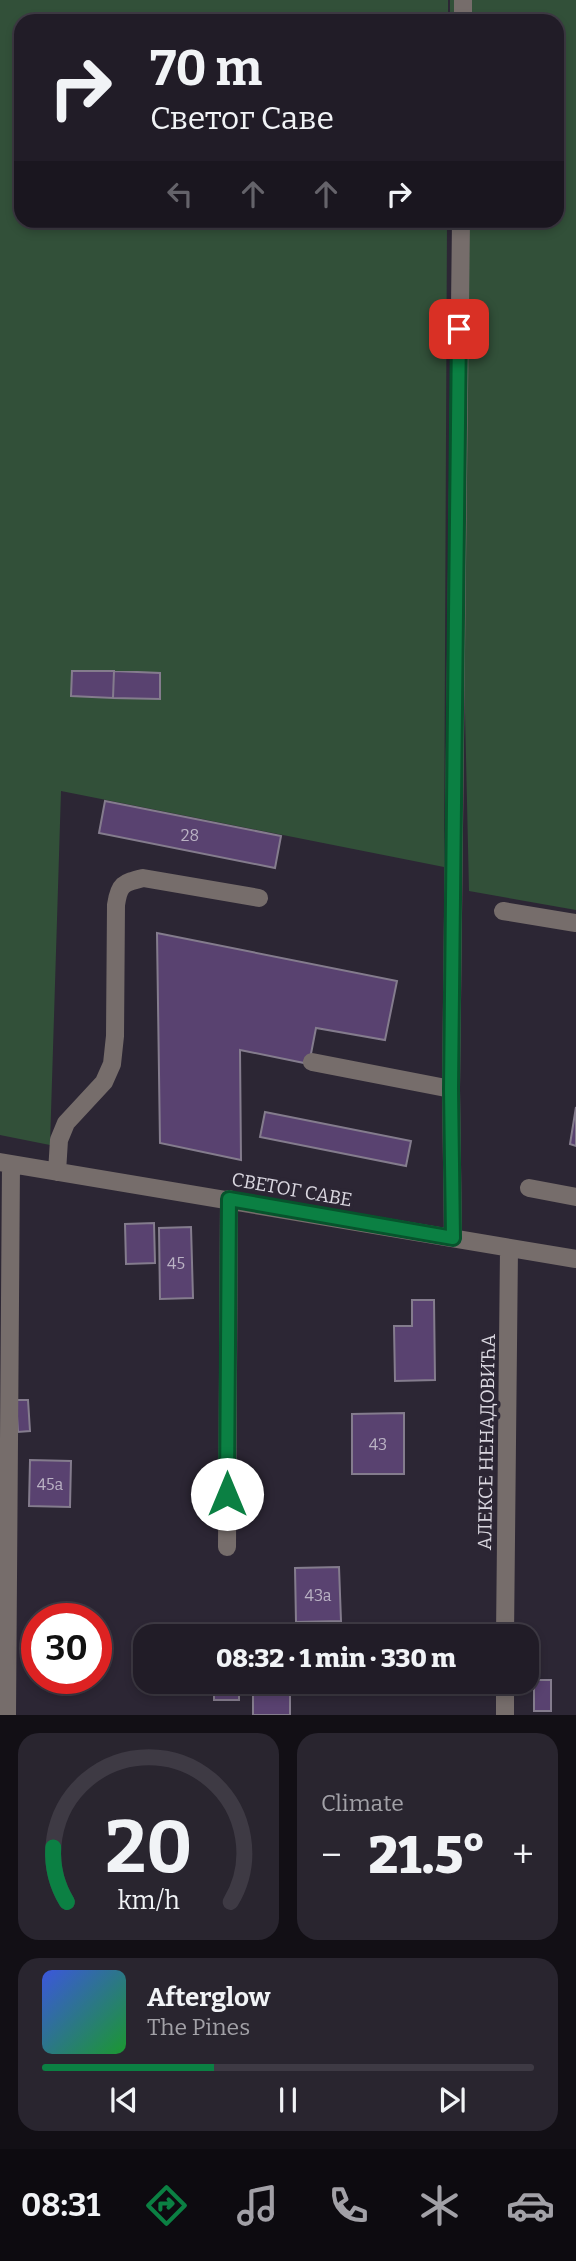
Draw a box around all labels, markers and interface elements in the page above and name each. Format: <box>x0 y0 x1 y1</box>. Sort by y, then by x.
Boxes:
text: 70 m <box>150 39 262 98</box>
icon: right <box>35 42 126 133</box>
text: Светог Саве <box>150 99 334 137</box>
icon: left <box>161 175 199 213</box>
icon: ahead <box>234 175 272 213</box>
icon: ahead <box>307 175 345 213</box>
icon: right <box>380 175 418 213</box>
pin <box>429 299 489 359</box>
icon: arrive <box>440 310 478 348</box>
house number: 28 <box>181 826 199 845</box>
street label: СВЕТОГ САВЕ <box>230 1168 354 1211</box>
house number: 45 <box>167 1254 185 1273</box>
street label: АЛЕКСЕ НЕНАДОВИЋА <box>473 1333 500 1550</box>
house number: 43 <box>369 1435 387 1454</box>
position arrow <box>190 1457 264 1531</box>
house number: 45a <box>37 1475 64 1494</box>
house number: 43a <box>305 1586 332 1605</box>
speed limit sign: 30 <box>21 1603 112 1694</box>
text: 08:32 · 1 min · 330 m <box>216 1643 456 1674</box>
text: Climate <box>321 1789 404 1817</box>
text: 20 <box>105 1805 192 1892</box>
text: 21.5° <box>369 1824 486 1887</box>
text: − <box>321 1832 342 1878</box>
text: + <box>512 1832 534 1878</box>
text: km/h <box>118 1886 180 1916</box>
text: Afterglow <box>147 1982 270 2013</box>
text: The Pines <box>147 2013 250 2041</box>
icon: previous <box>105 2081 143 2119</box>
icon: pause <box>269 2081 307 2119</box>
icon: next <box>433 2081 471 2119</box>
icon: directions <box>142 2181 191 2230</box>
icon: music <box>233 2181 282 2230</box>
icon: phone <box>324 2181 373 2230</box>
icon: climate <box>415 2181 464 2230</box>
icon: car <box>506 2181 555 2230</box>
text: 08:31 <box>21 2186 100 2224</box>

